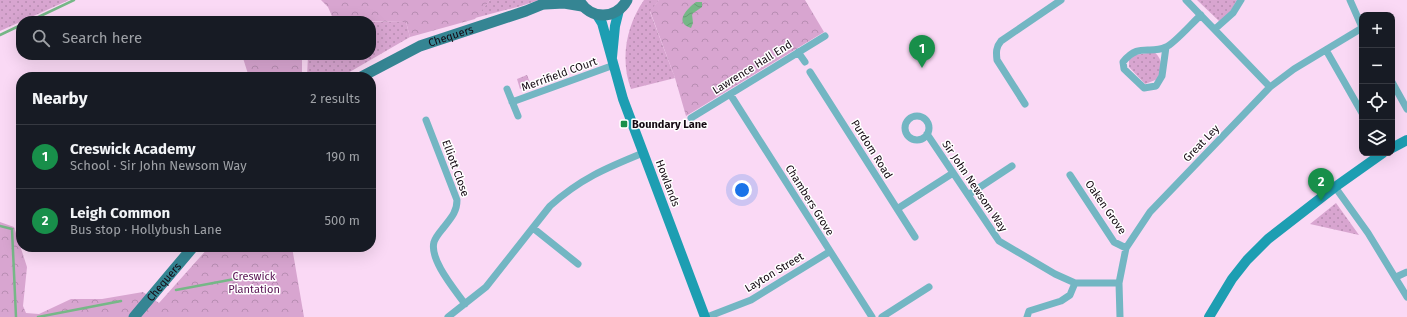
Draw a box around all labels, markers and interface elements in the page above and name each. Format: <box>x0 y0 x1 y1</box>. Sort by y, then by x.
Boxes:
map controls <box>1359 12 1395 156</box>
button: + <box>1359 12 1395 48</box>
search box <box>16 16 376 60</box>
street label: Chequers <box>427 23 475 50</box>
icon: search <box>30 27 52 49</box>
text: Search here <box>62 29 142 47</box>
pin: 1 <box>909 35 935 68</box>
street label: Lawrence Hall End <box>710 38 794 97</box>
button: − <box>1359 48 1395 84</box>
street label: Merrifield COurt <box>520 55 599 94</box>
button: locate <box>1359 84 1395 120</box>
text: Nearby <box>32 88 87 109</box>
text: 2 results <box>310 91 360 106</box>
street label: Purdom Road <box>848 117 895 181</box>
place label: Boundary Lane <box>632 118 707 131</box>
marker: Boundary Lane <box>619 119 629 129</box>
button: layers <box>1359 120 1395 156</box>
street label: Great Ley <box>1181 122 1222 164</box>
street label: Elliott Close <box>439 138 472 198</box>
street label: Sir John Newsom Way <box>939 138 1010 235</box>
text: Creswick Academy <box>70 140 196 158</box>
text: 1 <box>42 149 48 164</box>
text: 190 m <box>326 149 360 164</box>
text: School · Sir John Newsom Way <box>70 158 247 173</box>
street label: Howlands <box>653 158 682 208</box>
street label: Chambers Grove <box>783 162 837 238</box>
pin: 2 <box>1308 168 1334 201</box>
street label: Oaken Grove <box>1082 178 1129 237</box>
your location <box>732 180 752 200</box>
text: Leigh Common <box>70 204 170 222</box>
text: 2 <box>42 213 48 228</box>
text: 500 m <box>324 213 360 228</box>
text: Bus stop · Hollybush Lane <box>70 222 222 237</box>
street label: Layton Street <box>743 250 806 295</box>
street label: Chequers <box>144 260 184 304</box>
park label: Creswick Plantation <box>228 270 280 296</box>

